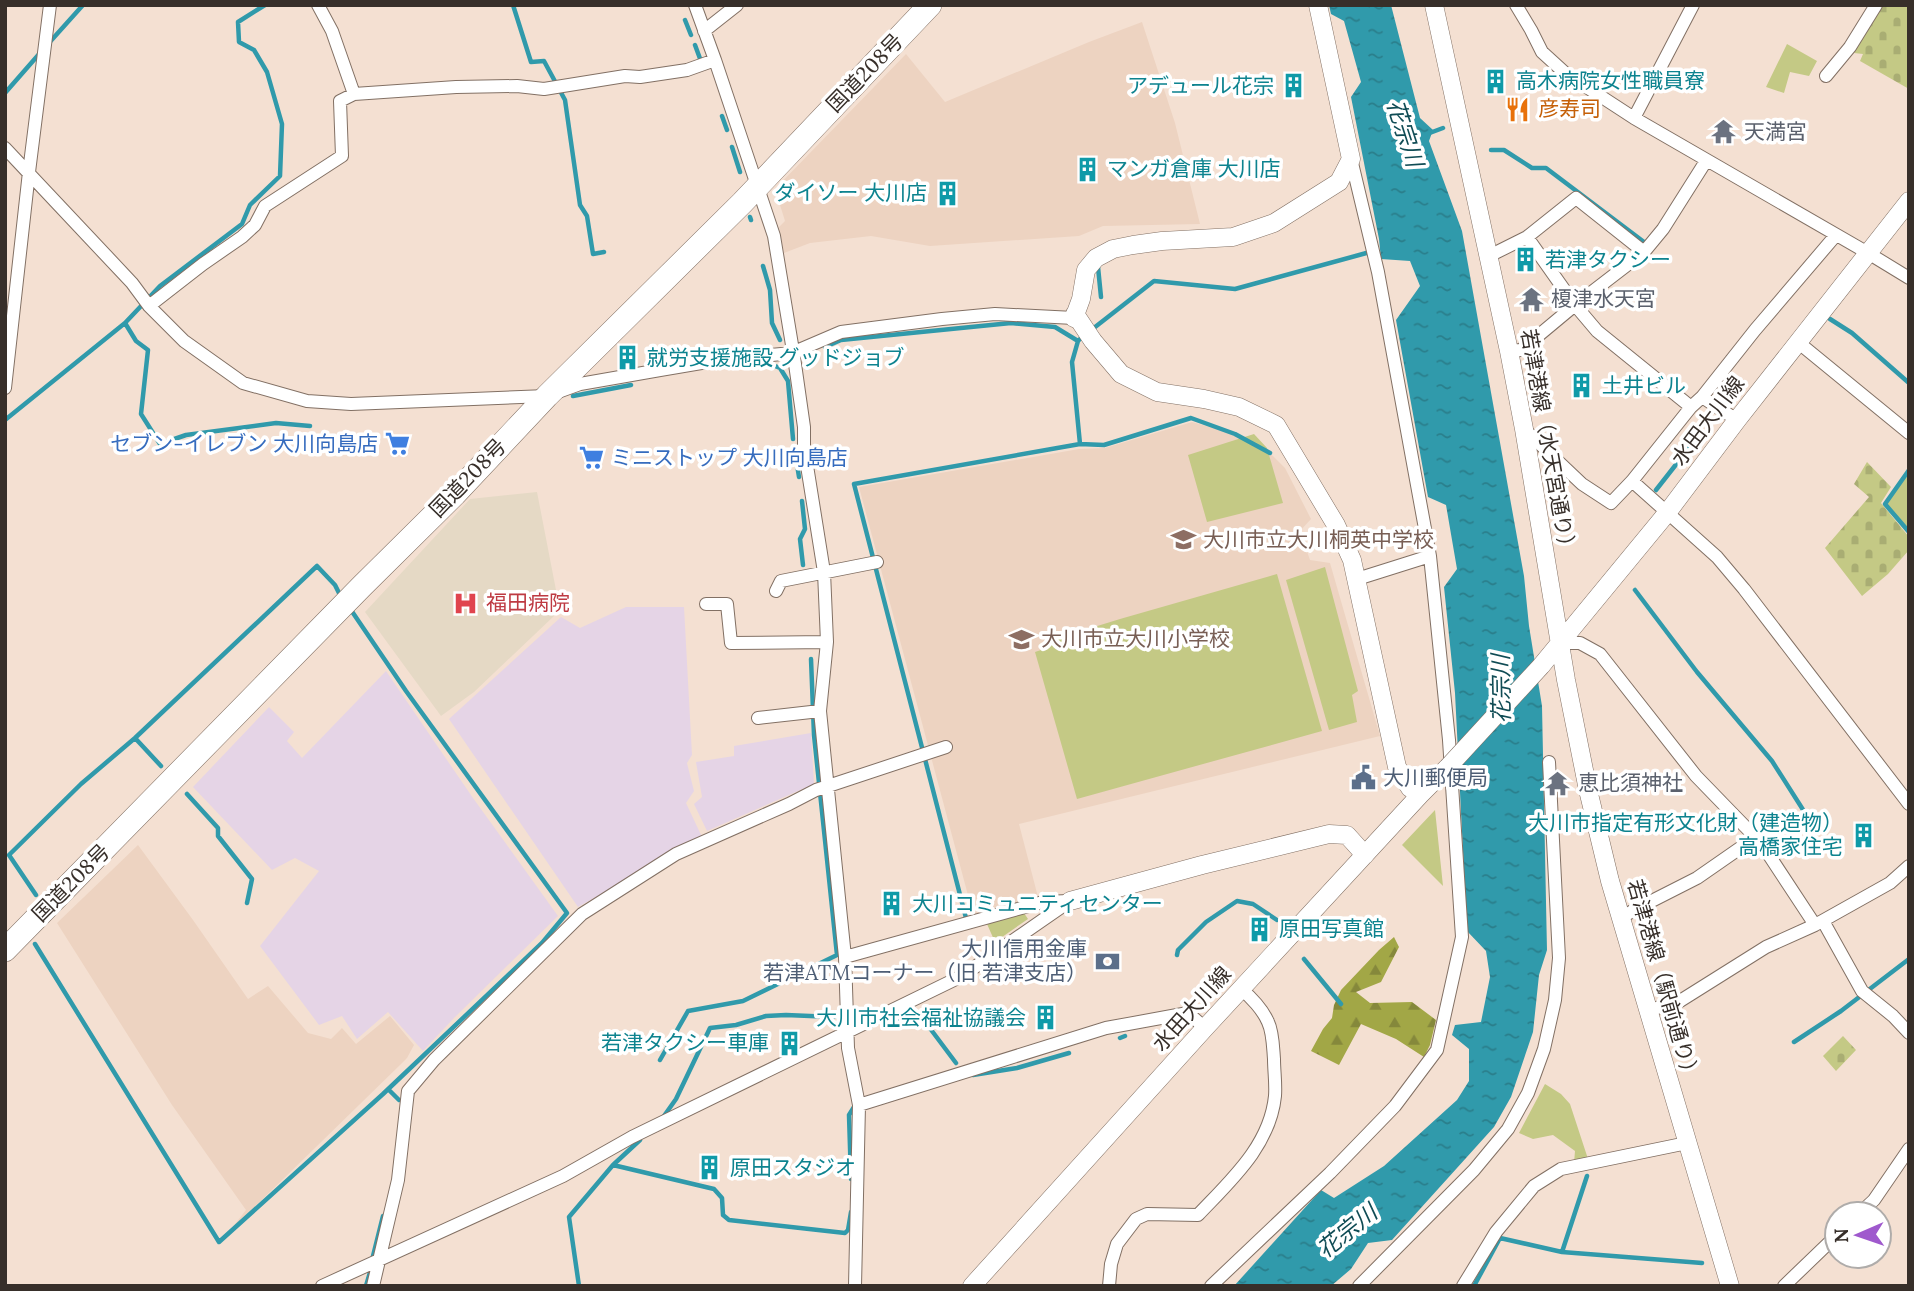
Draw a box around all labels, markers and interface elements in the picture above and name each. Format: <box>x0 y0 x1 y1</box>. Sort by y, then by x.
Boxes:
street label: 国道208号 <box>821 28 909 118</box>
building icon: 高木病院女性職員寮 <box>1482 67 1510 95</box>
place label: 高木病院女性職員寮 <box>1516 67 1705 94</box>
place label: アデュール花宗 <box>1127 72 1274 99</box>
building icon: アデュール花宗 <box>1280 72 1308 100</box>
restaurant icon: 彦寿司 <box>1504 95 1532 123</box>
place label: 彦寿司 <box>1538 95 1601 122</box>
water label: 花宗川 <box>1381 96 1431 173</box>
temple icon: 天満宮 <box>1710 118 1738 146</box>
place label: 天満宮 <box>1744 118 1807 145</box>
building icon: マンガ倉庫 大川店 <box>1073 155 1101 183</box>
place label: マンガ倉庫 大川店 <box>1107 155 1281 182</box>
place label: ダイソー 大川店 <box>774 179 927 206</box>
building icon: ダイソー 大川店 <box>933 179 961 207</box>
building icon: 若津タクシー <box>1511 246 1539 274</box>
place label: 若津タクシー <box>1545 246 1671 273</box>
temple icon: 榎津水天宮 <box>1517 285 1545 313</box>
place label: 榎津水天宮 <box>1551 285 1656 312</box>
street label: 若津港線（水天宮通り） <box>1515 327 1582 559</box>
building icon: 就労支援施設 グッドジョブ <box>613 344 641 372</box>
place label: 就労支援施設 グッドジョブ <box>647 344 905 371</box>
street label: 水田大川線 <box>1665 371 1750 471</box>
building icon: 土井ビル <box>1568 372 1596 400</box>
place label: 土井ビル <box>1602 372 1686 399</box>
place label: セブン-イレブン 大川向島店 <box>110 430 378 457</box>
supermarket icon: セブン-イレブン 大川向島店 <box>384 430 412 458</box>
street label: 国道208号 <box>424 433 512 523</box>
supermarket icon: ミニストップ 大川向島店 <box>577 444 605 472</box>
place label: ミニストップ 大川向島店 <box>611 444 848 471</box>
school or university icon: 大川市立大川桐英中学校 <box>1169 526 1197 554</box>
place label: 大川市立大川桐英中学校 <box>1203 526 1434 553</box>
hospital icon: 福田病院 <box>452 589 480 617</box>
place label: 福田病院 <box>486 589 570 616</box>
school or university icon: 大川市立大川小学校 <box>1007 625 1035 653</box>
place label: 大川市立大川小学校 <box>1041 625 1230 652</box>
water label: 花宗川 <box>1485 651 1516 724</box>
public building icon: 大川郵便局 <box>1349 764 1377 792</box>
place label: 大川郵便局 <box>1383 764 1488 791</box>
temple icon: 恵比須神社 <box>1544 769 1572 797</box>
place label: 恵比須神社 <box>1578 769 1683 796</box>
place label: 大川市指定有形文化財（建造物） 高橋家住宅 <box>1528 809 1843 860</box>
building icon: 大川市指定有形文化財（建造物） 高橋家住宅 <box>1849 821 1877 849</box>
street label: 国道208号 <box>26 838 115 927</box>
street label: 若津港線（駅前通り） <box>1622 876 1705 1086</box>
building icon: 大川コミュニティセンター <box>878 890 906 918</box>
place label: 大川コミュニティセンター <box>912 890 1163 917</box>
building icon: 原田写真館 <box>1245 915 1273 943</box>
place label: 原田写真館 <box>1279 915 1384 942</box>
place label: 大川信用金庫 若津ATMコーナー（旧 若津支店） <box>763 935 1087 986</box>
bank icon: 大川信用金庫 若津ATMコーナー（旧 若津支店） <box>1093 947 1121 975</box>
street label: 水田大川線 <box>1146 961 1237 1057</box>
place label: 大川市社会福祉協議会 <box>816 1004 1026 1031</box>
building icon: 大川市社会福祉協議会 <box>1032 1004 1060 1032</box>
place label: 若津タクシー車庫 <box>601 1029 769 1056</box>
building icon: 若津タクシー車庫 <box>775 1029 803 1057</box>
building icon: 原田スタジオ <box>696 1154 724 1182</box>
place label: 原田スタジオ <box>730 1154 856 1181</box>
water label: 花宗川 <box>1311 1196 1385 1264</box>
north arrow <box>1823 1200 1893 1270</box>
text: N <box>1829 1228 1853 1243</box>

